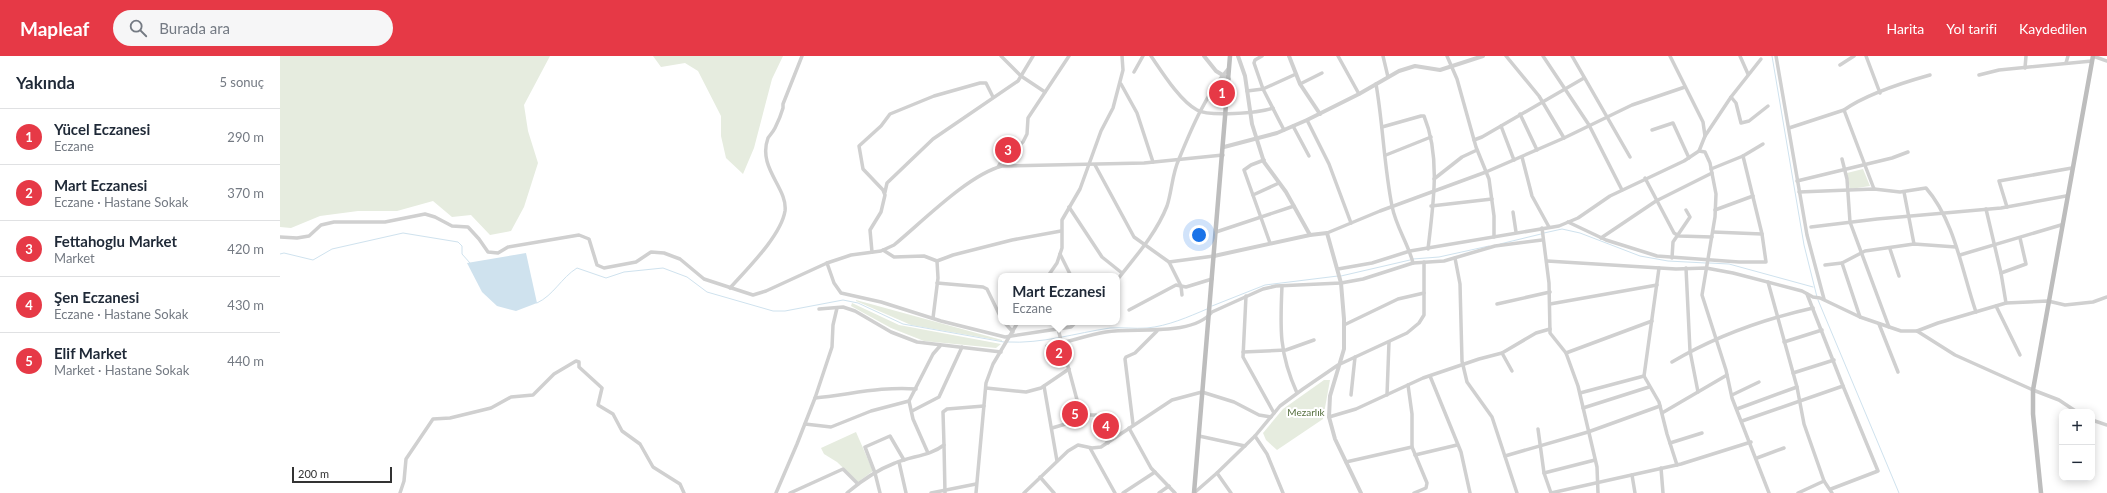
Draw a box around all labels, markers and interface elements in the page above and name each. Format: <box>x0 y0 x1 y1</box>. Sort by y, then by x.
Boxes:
search box <box>113 10 393 46</box>
text: Mapleaf <box>20 17 89 40</box>
icon: search <box>127 17 149 39</box>
text: Burada ara <box>159 19 230 37</box>
text: Harita <box>1886 20 1924 37</box>
text: Yol tarifi <box>1946 20 1997 37</box>
text: Kaydedilen <box>2019 20 2087 37</box>
text: Yakında <box>16 72 75 93</box>
text: 5 sonuç <box>219 74 264 90</box>
pin: 1 <box>1209 78 1235 108</box>
text: Yücel Eczanesi <box>54 120 150 138</box>
text: 1 <box>25 129 33 145</box>
text: 290 m <box>227 129 264 145</box>
pin: 3 <box>995 135 1021 165</box>
text: Eczane <box>54 138 94 154</box>
text: Mart Eczanesi <box>54 176 147 194</box>
text: 2 <box>25 185 33 201</box>
text: 370 m <box>227 185 264 201</box>
text: Eczane · Hastane Sokak <box>54 194 188 210</box>
your location <box>1189 225 1209 245</box>
text: Fettahoglu Market <box>54 232 177 250</box>
text: 3 <box>25 241 33 257</box>
text: 420 m <box>227 241 264 257</box>
text: Market <box>54 250 95 266</box>
popup <box>998 273 1120 325</box>
text: Mart Eczanesi <box>1012 282 1106 300</box>
text: Şen Eczanesi <box>54 288 139 306</box>
text: 4 <box>25 297 33 313</box>
text: 430 m <box>227 297 264 313</box>
text: Eczane <box>1012 300 1052 316</box>
text: Eczane · Hastane Sokak <box>54 306 188 322</box>
pin: 2 <box>1046 338 1072 368</box>
text: Elif Market <box>54 344 127 362</box>
text: 5 <box>25 353 33 369</box>
text: 440 m <box>227 353 264 369</box>
text: Market · Hastane Sokak <box>54 362 189 378</box>
pin: 5 <box>1062 399 1088 429</box>
park label: Mezarlık <box>1287 406 1326 418</box>
map controls <box>2059 409 2095 481</box>
button: + <box>2059 409 2095 445</box>
pin: 4 <box>1093 411 1119 441</box>
button: − <box>2059 445 2095 481</box>
scale bar <box>292 465 392 484</box>
text: 200 m <box>298 467 329 480</box>

